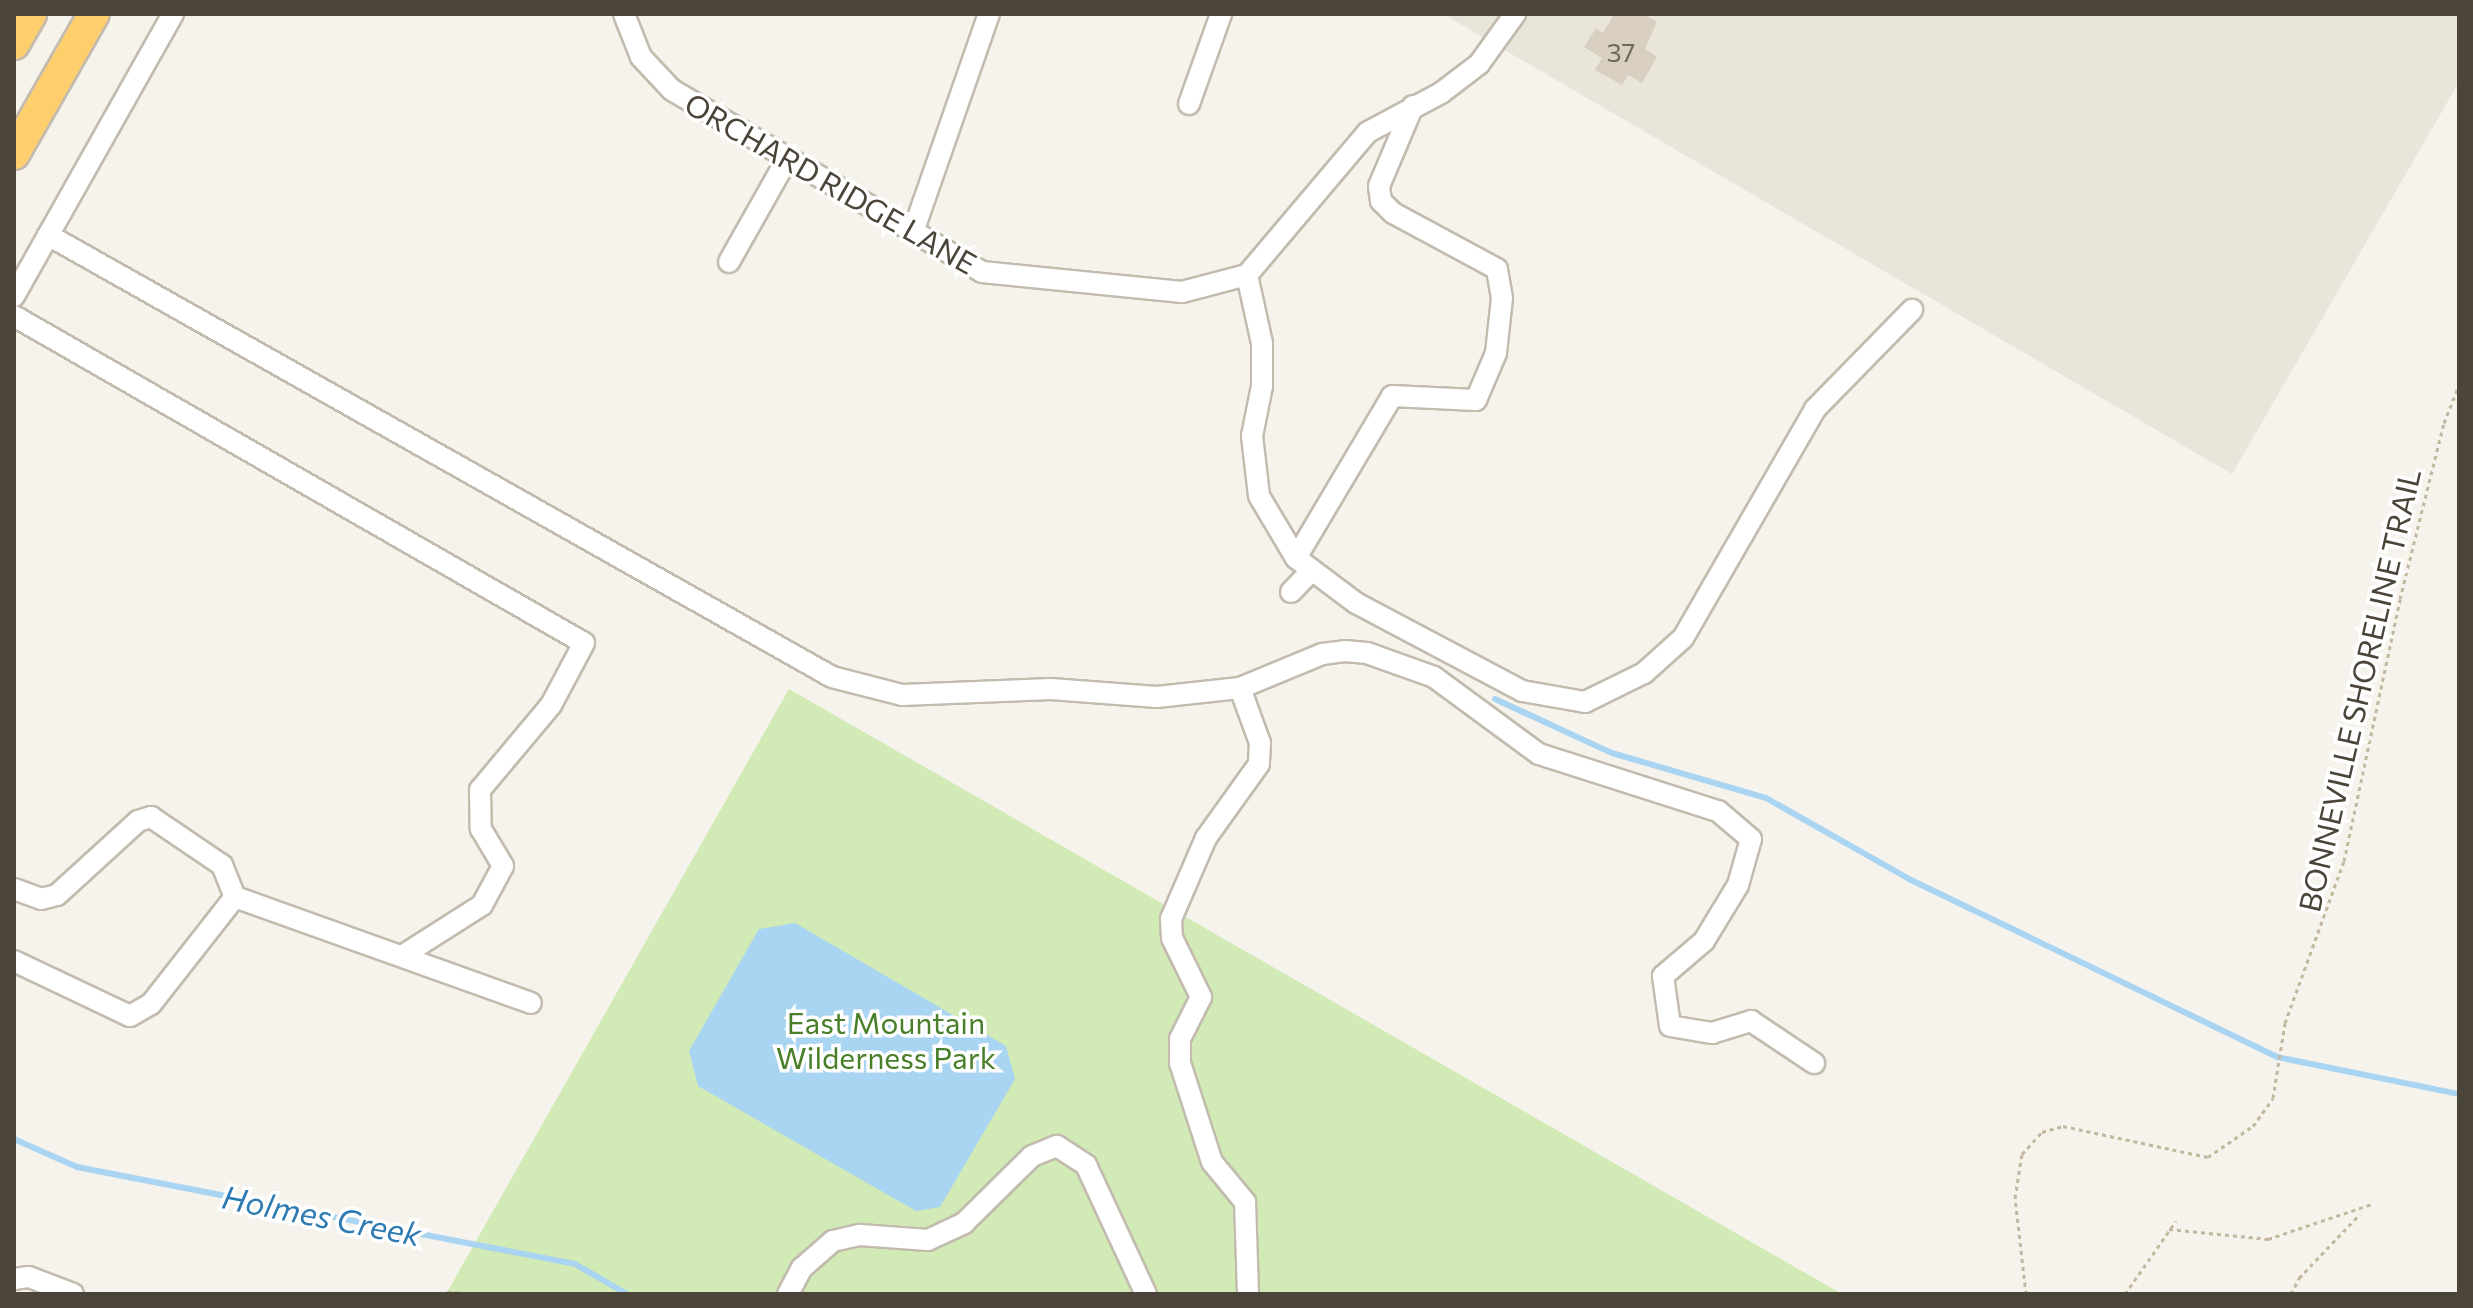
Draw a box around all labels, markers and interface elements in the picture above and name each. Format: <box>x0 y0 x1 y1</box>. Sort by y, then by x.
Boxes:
house number: 37 <box>1607 36 1635 68</box>
street label: ORCHARD RIDGE LANE <box>679 85 983 281</box>
street label: BONNEVILLE SHORELINE TRAIL <box>2290 465 2428 915</box>
park label: East Mountain Wilderness Park <box>776 1004 996 1074</box>
water label: Holmes Creek <box>219 1177 425 1253</box>

